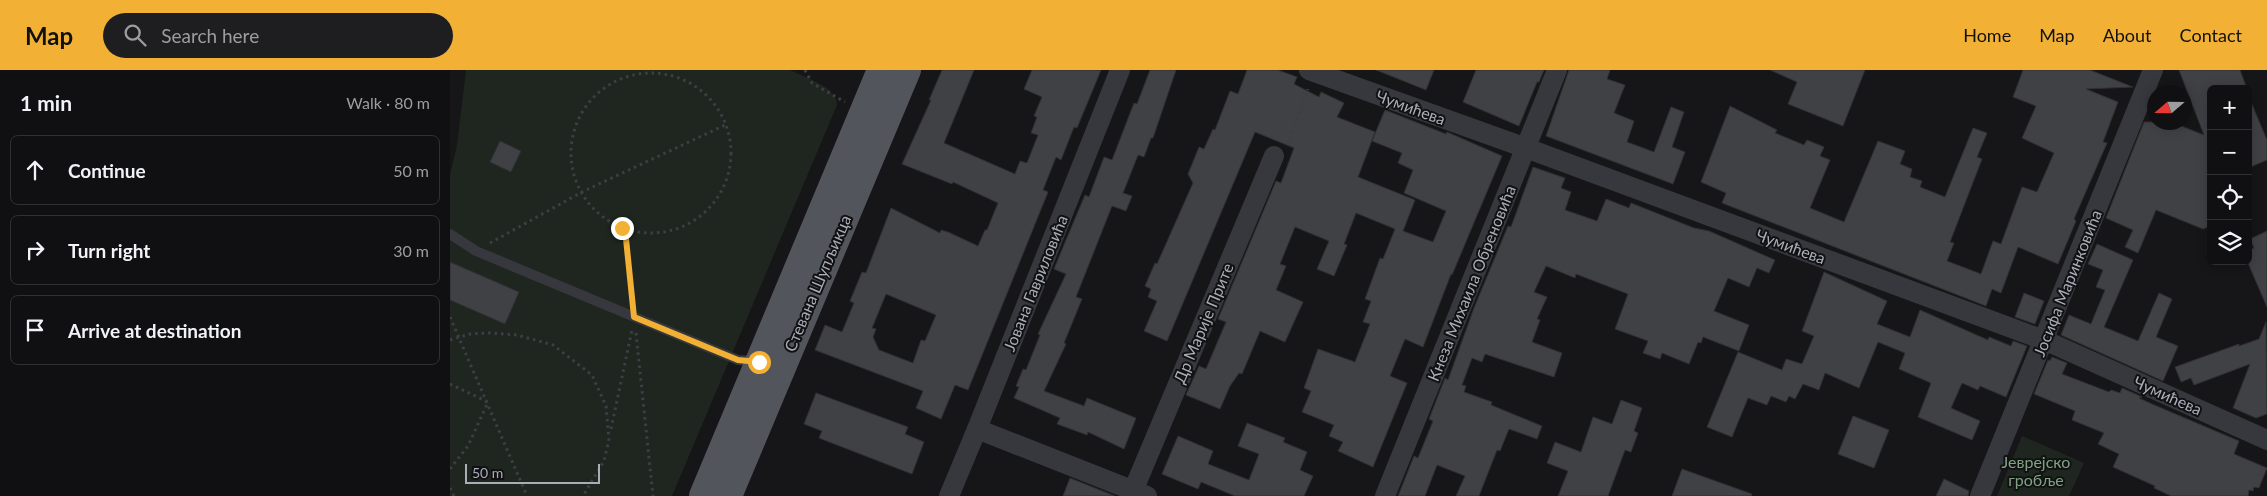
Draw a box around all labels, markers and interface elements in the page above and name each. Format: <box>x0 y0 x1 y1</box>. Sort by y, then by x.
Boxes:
search box <box>103 13 453 58</box>
text: Map <box>25 21 73 50</box>
icon: search <box>121 21 149 49</box>
text: Search here <box>161 24 259 47</box>
text: Home <box>1963 24 2011 46</box>
text: Map <box>2039 24 2075 46</box>
text: About <box>2103 24 2152 46</box>
text: Contact <box>2180 24 2242 46</box>
north arrow <box>2147 85 2192 130</box>
map controls <box>2207 85 2252 265</box>
button: + <box>2207 85 2252 130</box>
street label: Чумићева <box>1374 86 1448 128</box>
text: 1 min <box>20 90 72 115</box>
text: Walk · 80 m <box>346 93 430 112</box>
button: − <box>2207 130 2252 175</box>
icon: ahead <box>21 156 49 184</box>
text: Continue <box>68 159 146 182</box>
text: 50 m <box>393 161 429 180</box>
button: locate <box>2207 175 2252 220</box>
street label: Кнеза Михаила Обреновића <box>1423 182 1519 384</box>
street label: Јосифа Маринковића <box>2029 207 2105 359</box>
street label: Стевана Шупљикца <box>780 212 854 354</box>
street label: Јована Гавриловића <box>999 212 1071 354</box>
route end <box>611 217 634 240</box>
button: layers <box>2207 220 2252 265</box>
street label: Чумићева <box>1754 225 1828 267</box>
icon: right <box>21 236 49 264</box>
text: Turn right <box>68 239 150 262</box>
text: 30 m <box>393 241 429 260</box>
street label: Др Марије Прите <box>1169 260 1237 386</box>
icon: arrive <box>21 316 49 344</box>
text: Arrive at destination <box>68 319 241 342</box>
route start <box>748 351 771 374</box>
street label: Чумићева <box>2131 372 2205 418</box>
park label: Јеврејско гробље <box>2002 452 2070 489</box>
scale bar <box>465 461 600 484</box>
text: 50 m <box>472 464 503 481</box>

